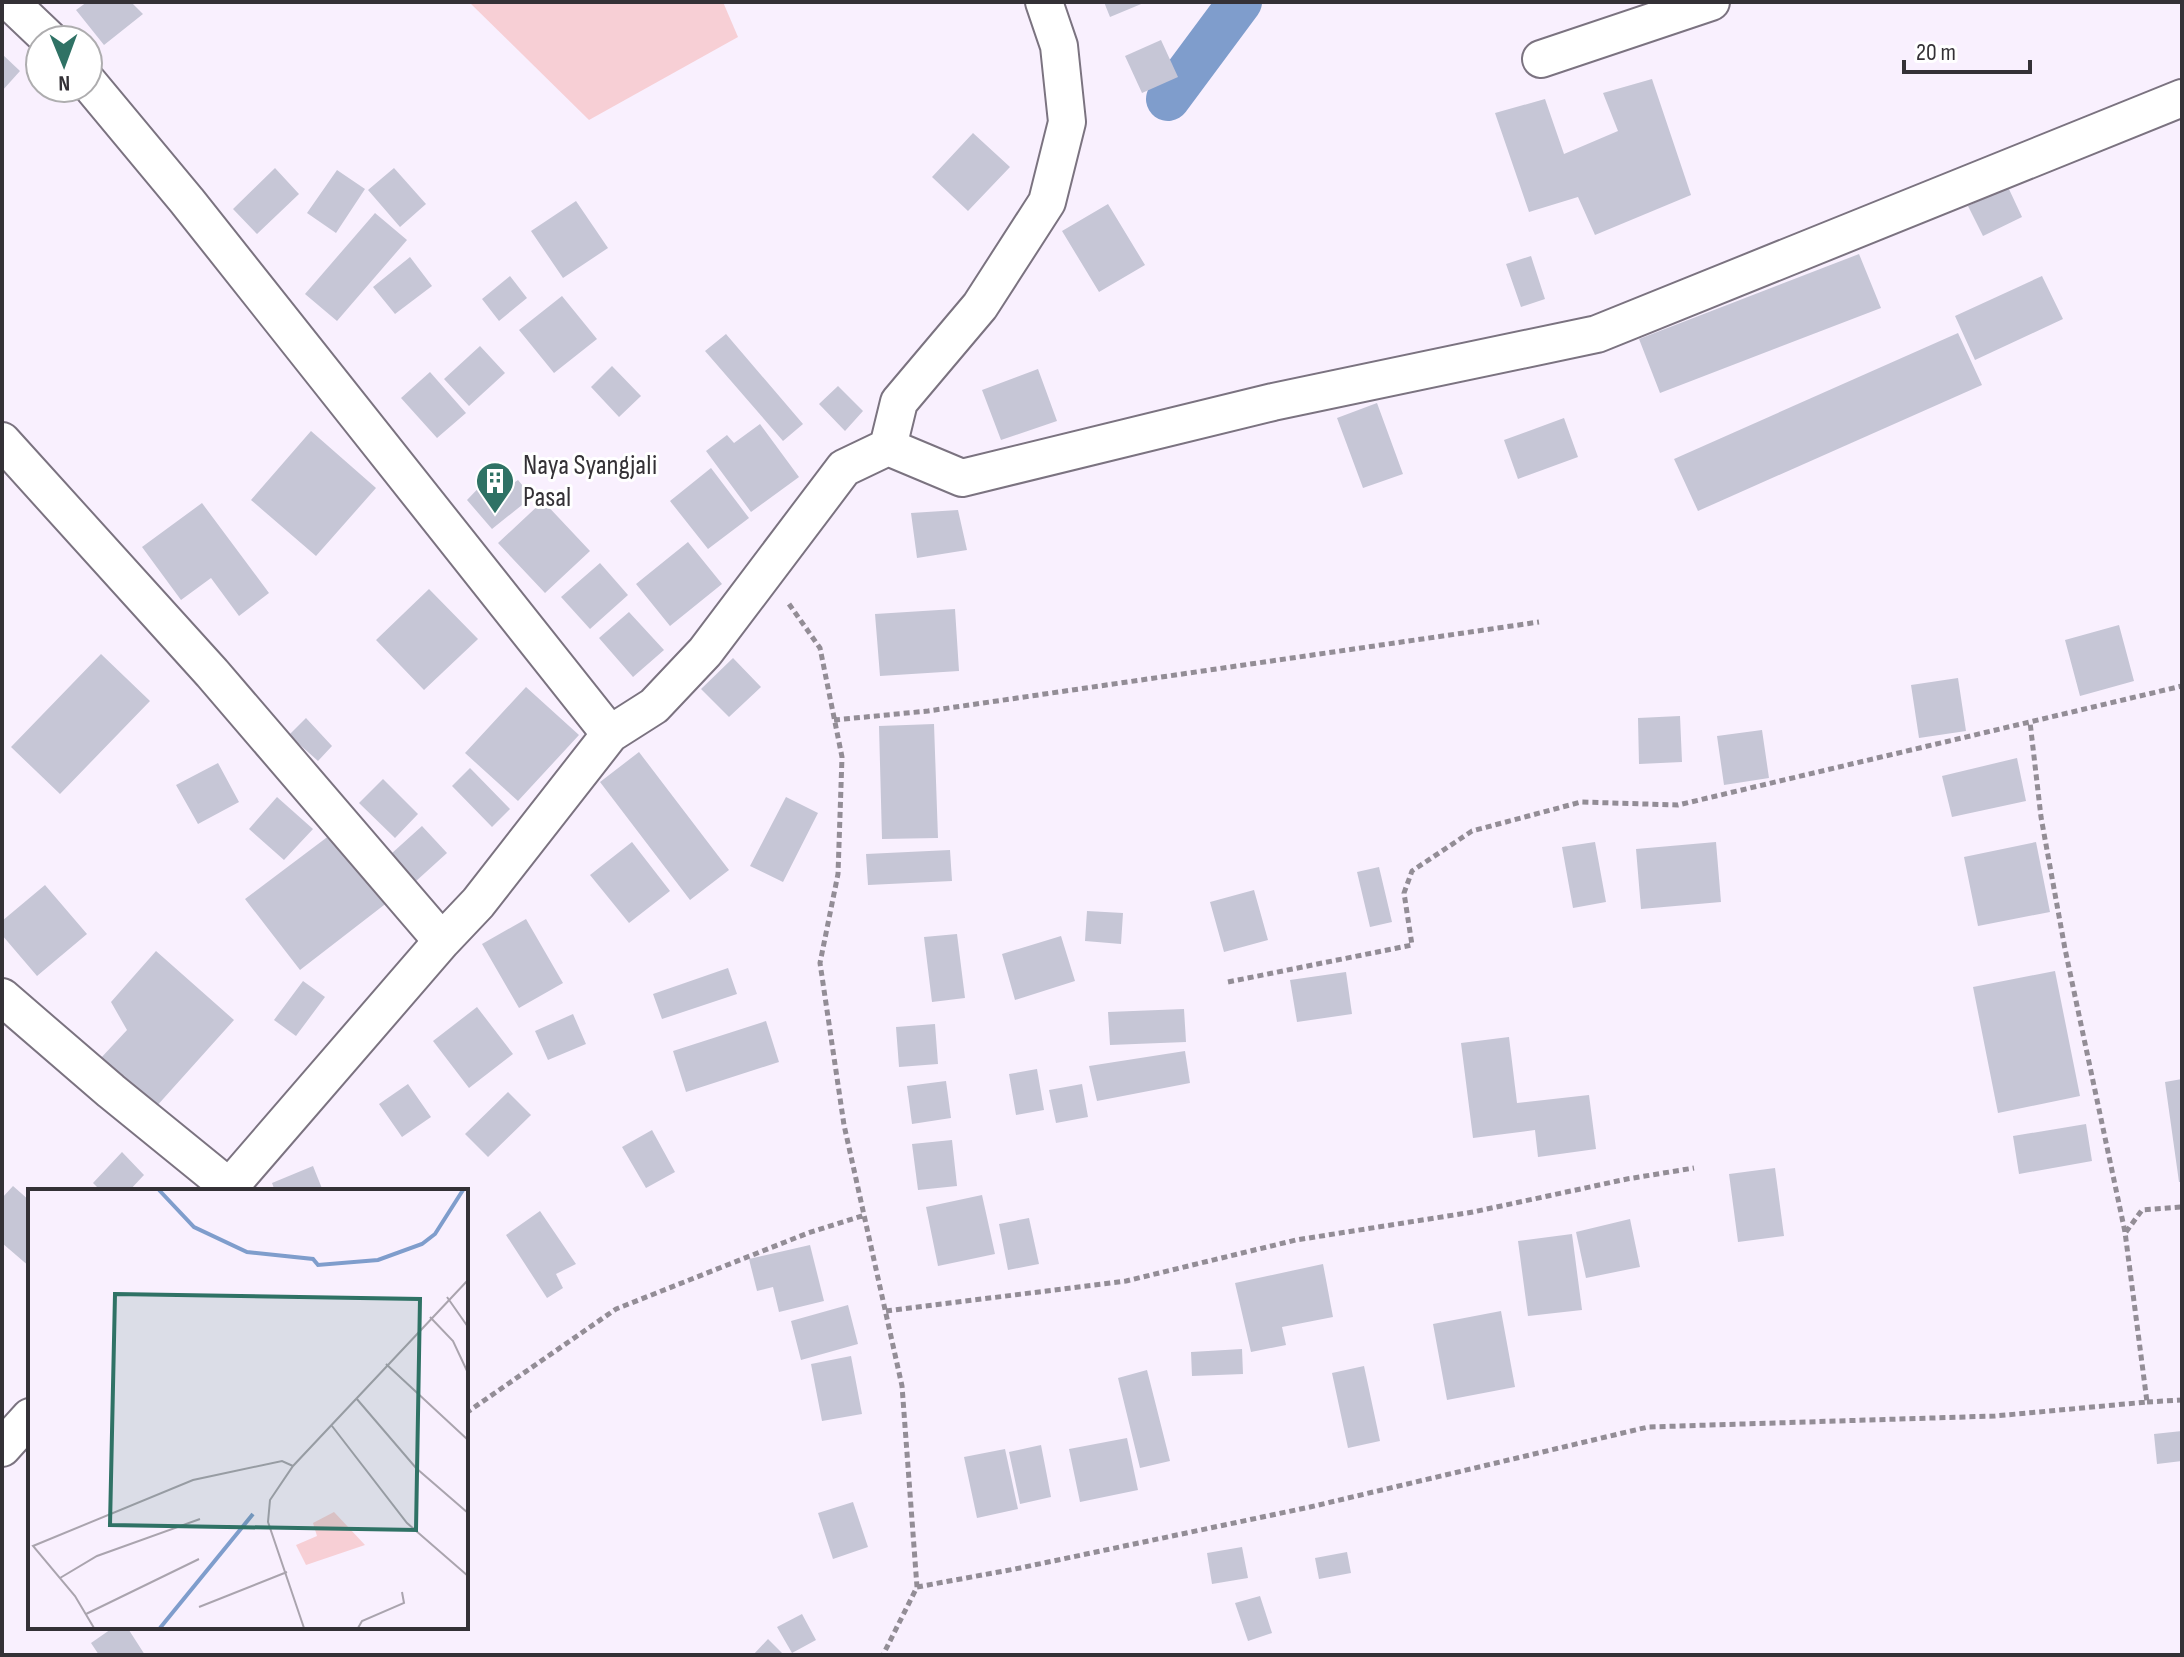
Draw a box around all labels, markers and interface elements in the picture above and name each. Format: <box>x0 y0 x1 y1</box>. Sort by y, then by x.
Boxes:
north arrow <box>24 24 104 104</box>
scale bar <box>1904 24 2030 74</box>
text: 20 m <box>1916 38 1956 67</box>
text: N <box>58 69 70 96</box>
place label: Naya Syangjali Pasal <box>523 449 657 514</box>
building icon: Naya Syangjali Pasal <box>474 460 516 515</box>
inset map <box>28 1189 468 1629</box>

